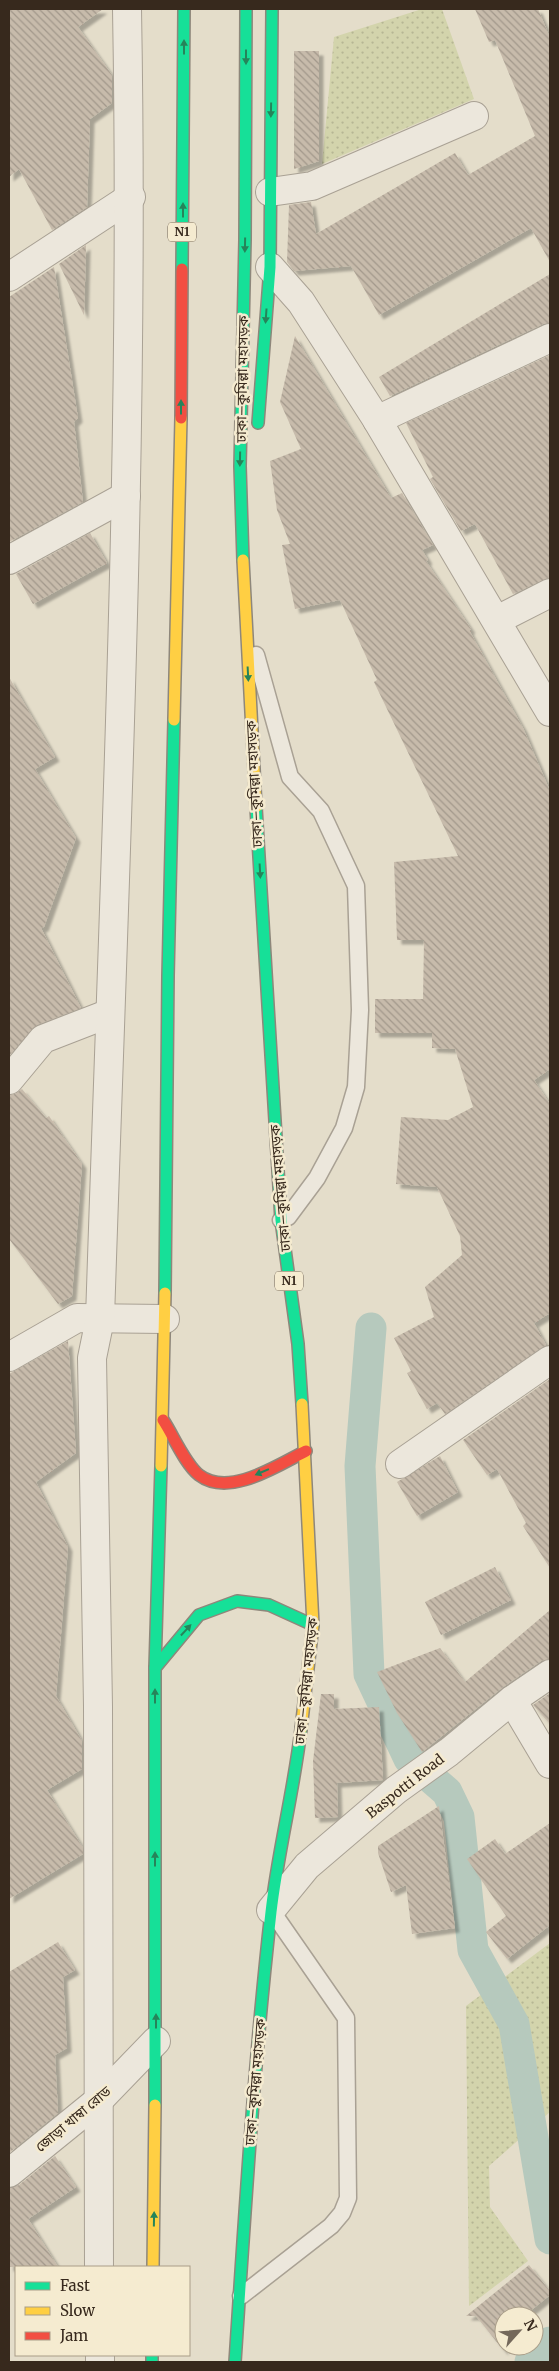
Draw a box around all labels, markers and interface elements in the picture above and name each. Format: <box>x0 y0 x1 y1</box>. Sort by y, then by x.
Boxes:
one-way arrow <box>180 39 188 55</box>
one-way arrow <box>242 50 250 66</box>
one-way arrow <box>267 102 275 118</box>
one-way arrow <box>179 201 187 217</box>
road number: N1 <box>168 222 196 242</box>
one-way arrow <box>241 237 249 253</box>
one-way arrow <box>262 308 270 324</box>
street label: ঢাকা–কুমিল্লা মহাসড়ক <box>232 315 252 444</box>
one-way arrow <box>177 399 185 415</box>
one-way arrow <box>236 452 244 468</box>
one-way arrow <box>244 667 252 683</box>
street label: ঢাকা–কুমিল্লা মহাসড়ক <box>242 719 266 849</box>
one-way arrow <box>256 864 264 880</box>
street label: ঢাকা–কুমিল্লা মহাসড়ক <box>265 1123 295 1253</box>
road number: N1 <box>275 1272 303 1290</box>
one-way arrow <box>254 1468 269 1476</box>
street label: ঢাকা–কুমিল্লা মহাসড়ক <box>290 1616 322 1746</box>
one-way arrow <box>180 1623 191 1636</box>
one-way arrow <box>151 1688 159 1704</box>
street label: Baspotti Road <box>362 1750 448 1822</box>
one-way arrow <box>151 1850 159 1866</box>
one-way arrow <box>152 2013 160 2029</box>
street label: ঢাকা–কুমিল্লা মহাসড়ক <box>240 2017 270 2147</box>
street label: জোড়া খাম্বা রোড <box>31 2081 115 2156</box>
one-way arrow <box>150 2210 158 2226</box>
legend <box>15 2266 190 2356</box>
text: Fast <box>60 2276 90 2295</box>
text: Slow <box>60 2301 95 2320</box>
north arrow <box>494 2306 544 2356</box>
text: N <box>520 2316 541 2334</box>
text: Jam <box>59 2326 88 2345</box>

